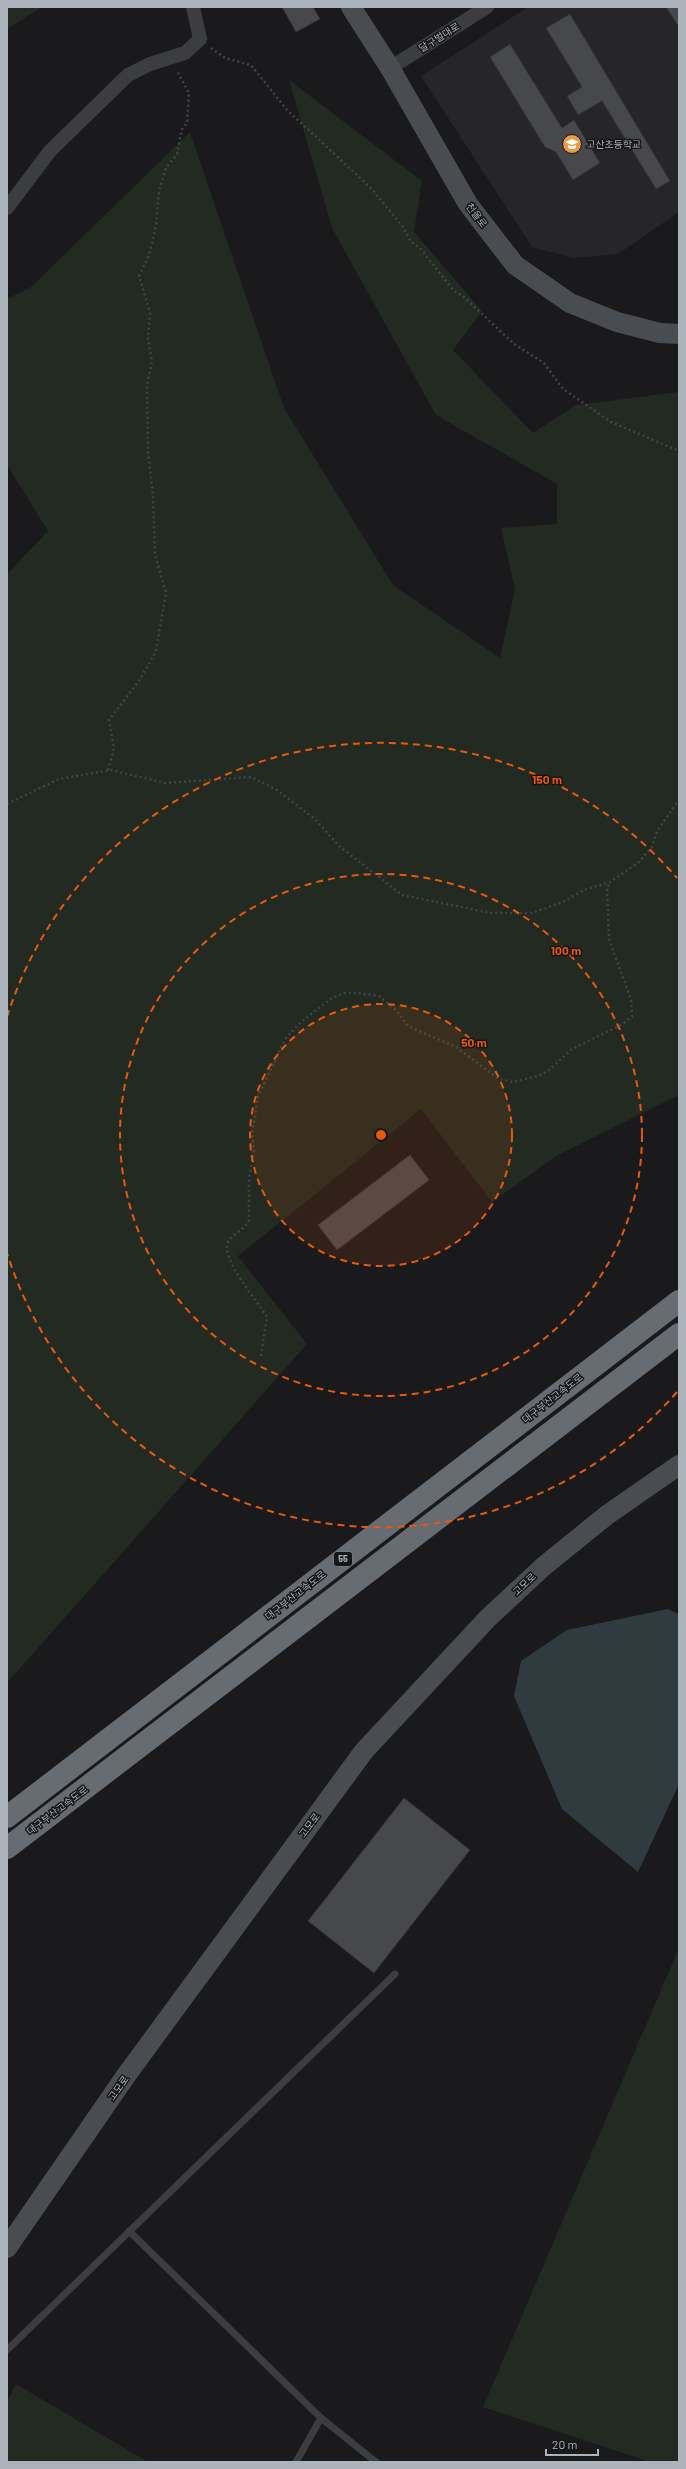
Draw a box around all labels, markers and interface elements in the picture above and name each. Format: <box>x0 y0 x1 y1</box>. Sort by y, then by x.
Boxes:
street label: 달구벌대로 <box>416 20 462 54</box>
school or university icon: 고산초등학교 <box>561 133 583 155</box>
place label: 고산초등학교 <box>586 138 641 150</box>
street label: 천을로 <box>464 200 490 230</box>
text: 150 m <box>532 772 562 786</box>
text: 100 m <box>551 943 581 957</box>
text: 50 m <box>461 1035 487 1049</box>
centre of rings <box>374 1128 388 1142</box>
street label: 대구부산고속도로 <box>519 1371 585 1425</box>
road number: 55 <box>334 1552 352 1566</box>
street label: 대구부산고속도로 <box>262 1568 328 1622</box>
street label: 고모로 <box>510 1570 538 1598</box>
street label: 대구부산고속도로 <box>24 1783 90 1837</box>
street label: 고모로 <box>296 1810 322 1840</box>
street label: 고모로 <box>105 2073 131 2103</box>
scale bar <box>546 2431 598 2457</box>
text: 20 m <box>552 2437 578 2451</box>

